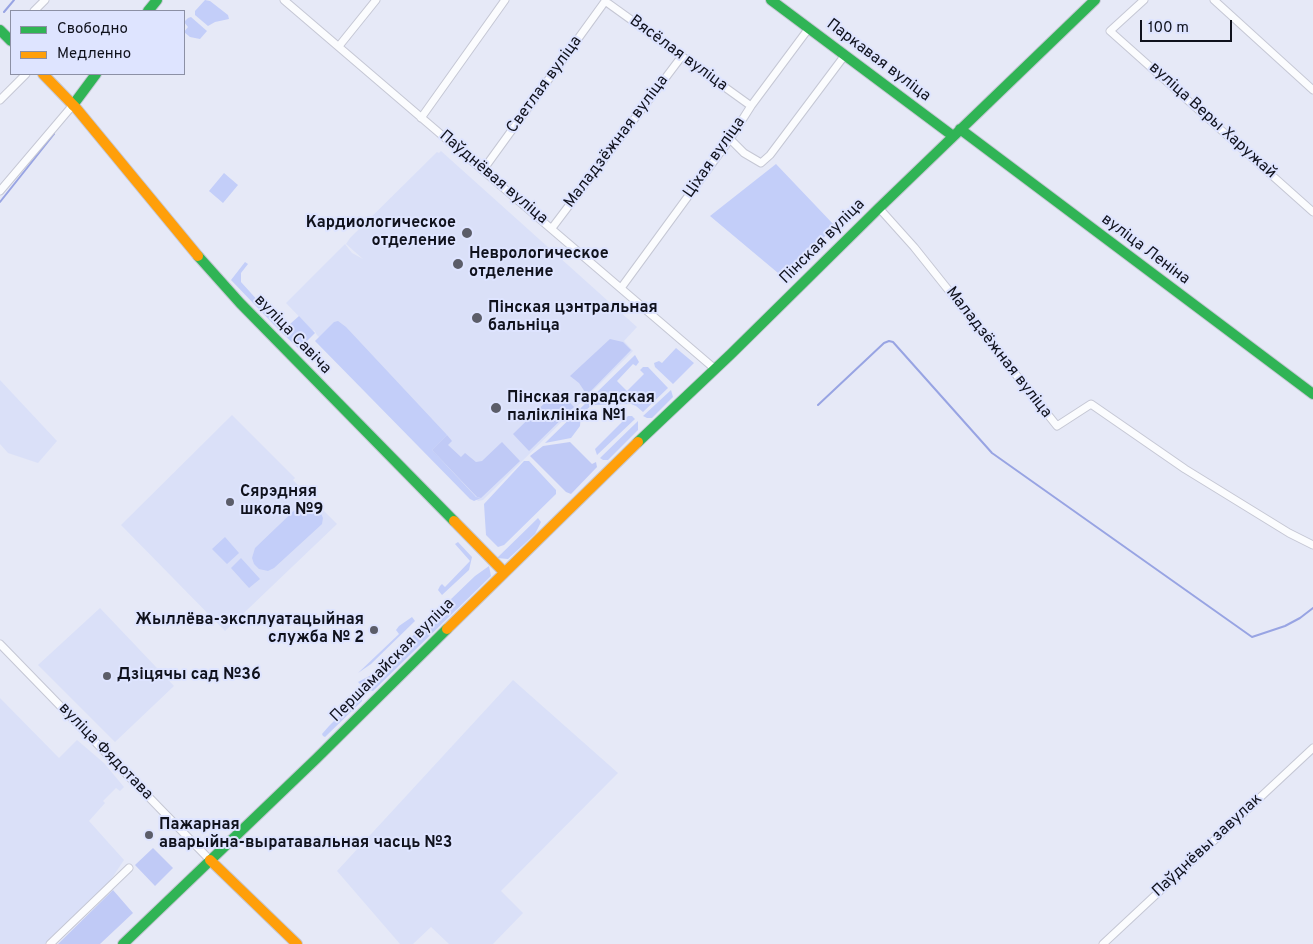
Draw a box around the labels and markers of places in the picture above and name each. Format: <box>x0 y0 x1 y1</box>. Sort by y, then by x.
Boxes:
place label: Кардиологическое отделение <box>306 214 456 252</box>
marker: Кардиологическое отделение <box>460 226 474 240</box>
place label: Неврологическое отделение <box>469 245 609 283</box>
marker: Неврологическое отделение <box>451 257 465 271</box>
place label: Пінская цэнтральная бальніца <box>488 299 658 337</box>
marker: Пінская цэнтральная бальніца <box>470 311 484 325</box>
place label: Пінская гарадская паліклініка №1 <box>507 389 655 427</box>
marker: Пінская гарадская паліклініка №1 <box>489 401 503 415</box>
place label: Сярэдняя школа №9 <box>240 483 323 521</box>
marker: Сярэдняя школа №9 <box>224 496 236 508</box>
place label: Жыллёва-эксплуатацыйная служба № 2 <box>135 611 364 649</box>
marker: Жыллёва-эксплуатацыйная служба № 2 <box>368 624 380 636</box>
place label: Дзіцячы сад №36 <box>117 666 261 686</box>
marker: Дзіцячы сад №36 <box>101 670 113 682</box>
place label: Пажарная аварыйна-выратавальная часць №3 <box>159 816 452 854</box>
marker: Пажарная аварыйна-выратавальная часць №3 <box>143 829 155 841</box>

